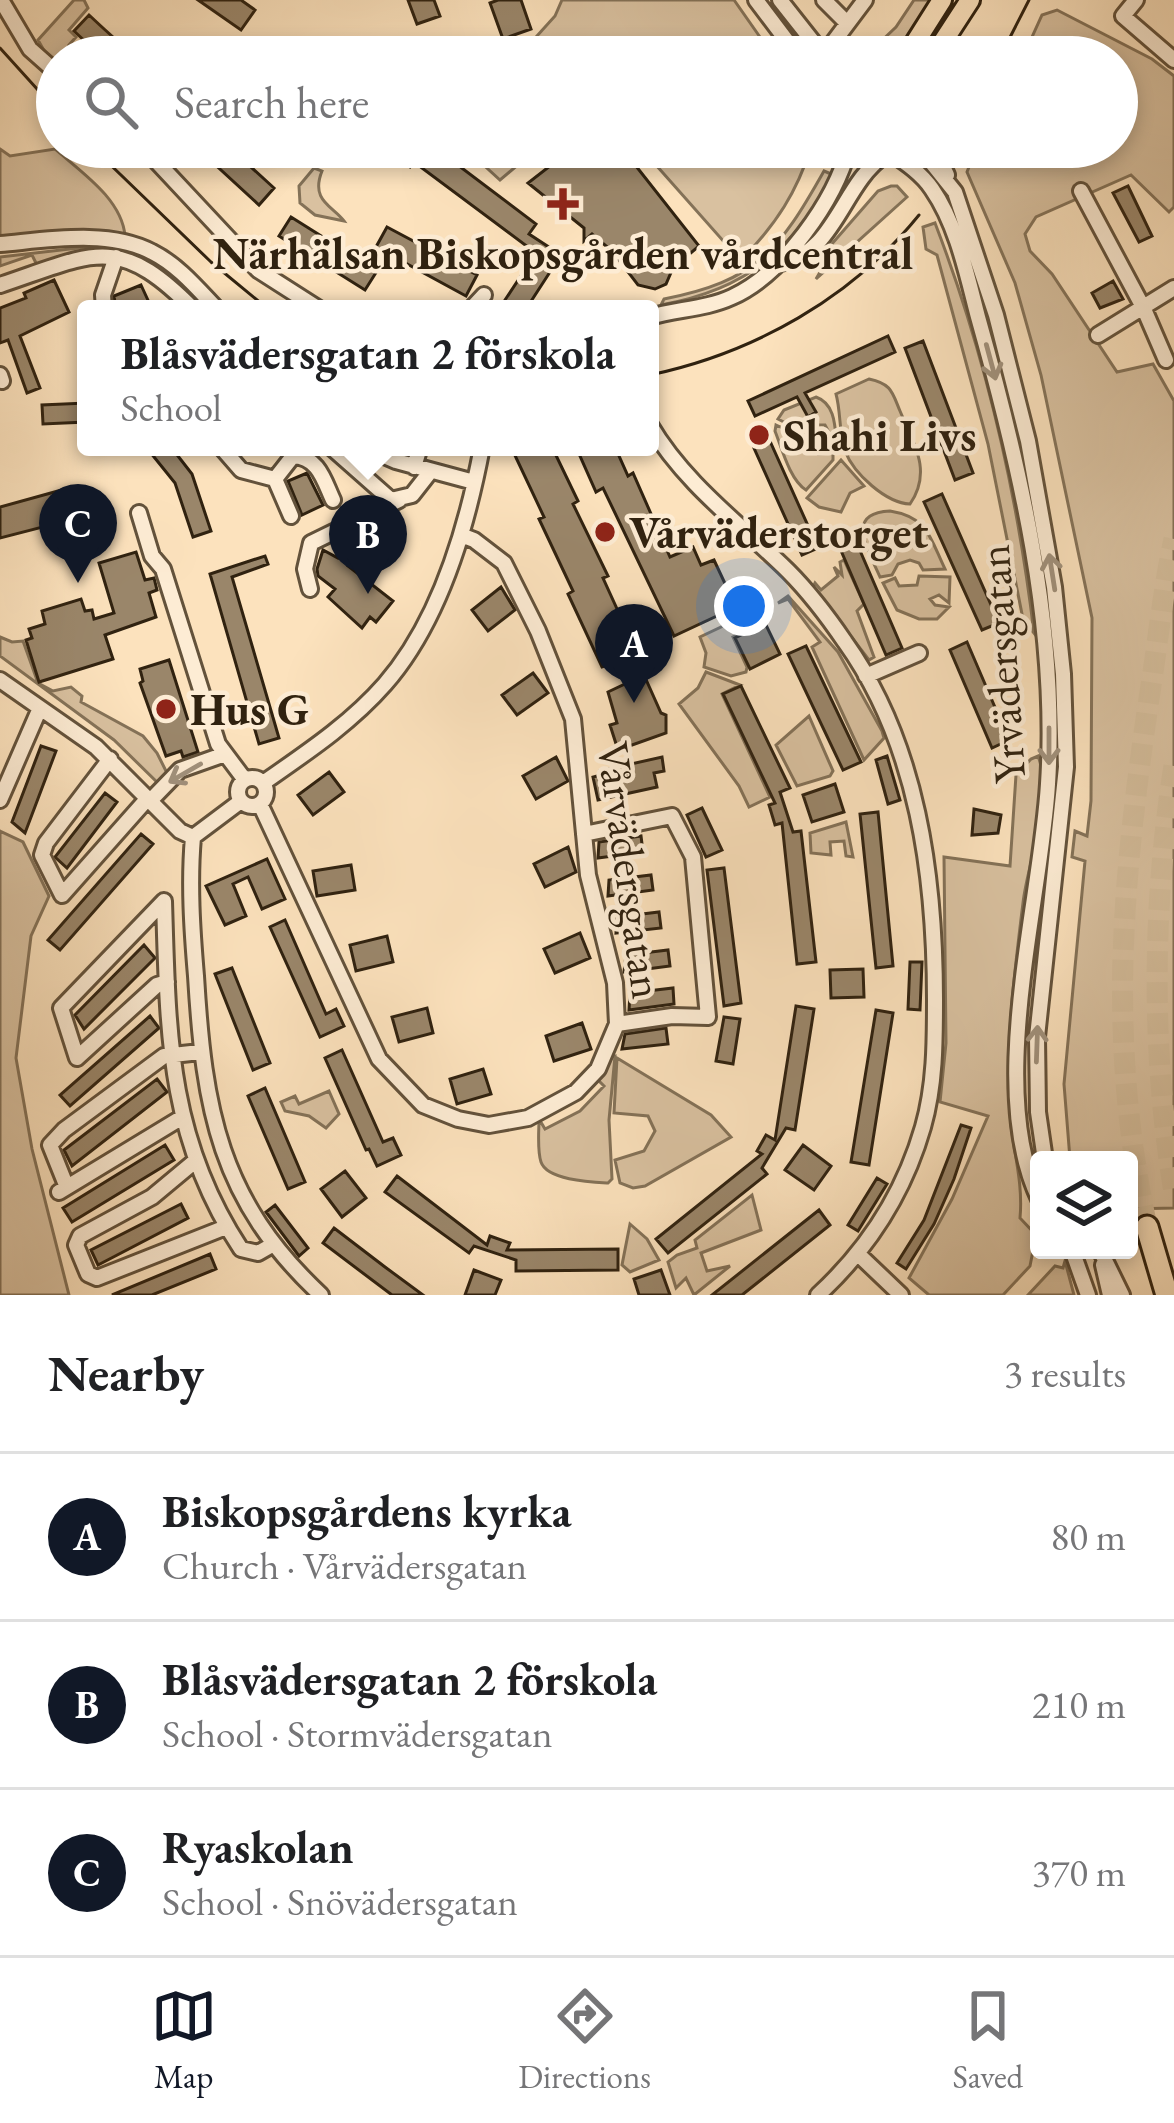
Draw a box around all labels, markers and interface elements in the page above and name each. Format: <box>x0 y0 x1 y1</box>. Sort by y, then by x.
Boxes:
search box <box>36 36 1138 168</box>
icon: search <box>78 69 144 135</box>
text: Search here <box>174 73 369 131</box>
marker: Närhälsan Biskopsgården vårdcentral <box>547 188 579 220</box>
place label: Närhälsan Biskopsgården vårdcentral <box>213 224 913 283</box>
popup <box>77 300 659 456</box>
text: Blåsvädersgatan 2 förskola <box>120 324 616 382</box>
one-way arrow <box>981 342 1003 380</box>
text: School <box>120 382 222 433</box>
place label: Shahi Livs <box>783 406 976 464</box>
marker: Shahi Livs <box>746 422 772 448</box>
pin: C <box>39 484 117 583</box>
pin: B <box>329 495 407 594</box>
place label: Vårväderstorget <box>629 503 928 562</box>
marker: Vårväderstorget <box>592 519 618 545</box>
street label: Yrvädersgatan <box>964 543 1038 785</box>
one-way arrow <box>1039 553 1062 592</box>
your location <box>714 576 774 636</box>
pin: A <box>595 604 673 703</box>
place label: Hus G <box>190 680 309 738</box>
marker: Hus G <box>153 696 179 722</box>
one-way arrow <box>1038 726 1060 765</box>
street label: Vårvädersgatan <box>584 738 678 1002</box>
one-way arrow <box>168 762 203 785</box>
one-way arrow <box>1026 1025 1049 1064</box>
map controls <box>1030 1151 1138 1259</box>
button: layers <box>1030 1151 1138 1259</box>
text: Nearby <box>48 1340 204 1406</box>
text: 3 results <box>1004 1348 1126 1399</box>
text: Biskopsgårdens kyrka <box>162 1482 572 1540</box>
text: A <box>73 1511 101 1562</box>
text: 80 m <box>1050 1511 1126 1562</box>
text: Church · Vårvädersgatan <box>162 1540 527 1591</box>
text: Blåsvädersgatan 2 förskola <box>162 1650 657 1708</box>
text: B <box>75 1679 99 1730</box>
text: 210 m <box>1032 1679 1126 1730</box>
text: School · Stormvädersgatan <box>162 1708 553 1759</box>
text: Ryaskolan <box>162 1818 354 1876</box>
text: C <box>73 1847 101 1898</box>
text: 370 m <box>1032 1847 1126 1898</box>
text: School · Snövädersgatan <box>162 1876 518 1927</box>
tab: Map <box>151 1983 217 2098</box>
tab: Directions <box>518 1983 651 2098</box>
tab: Saved <box>953 1983 1023 2098</box>

